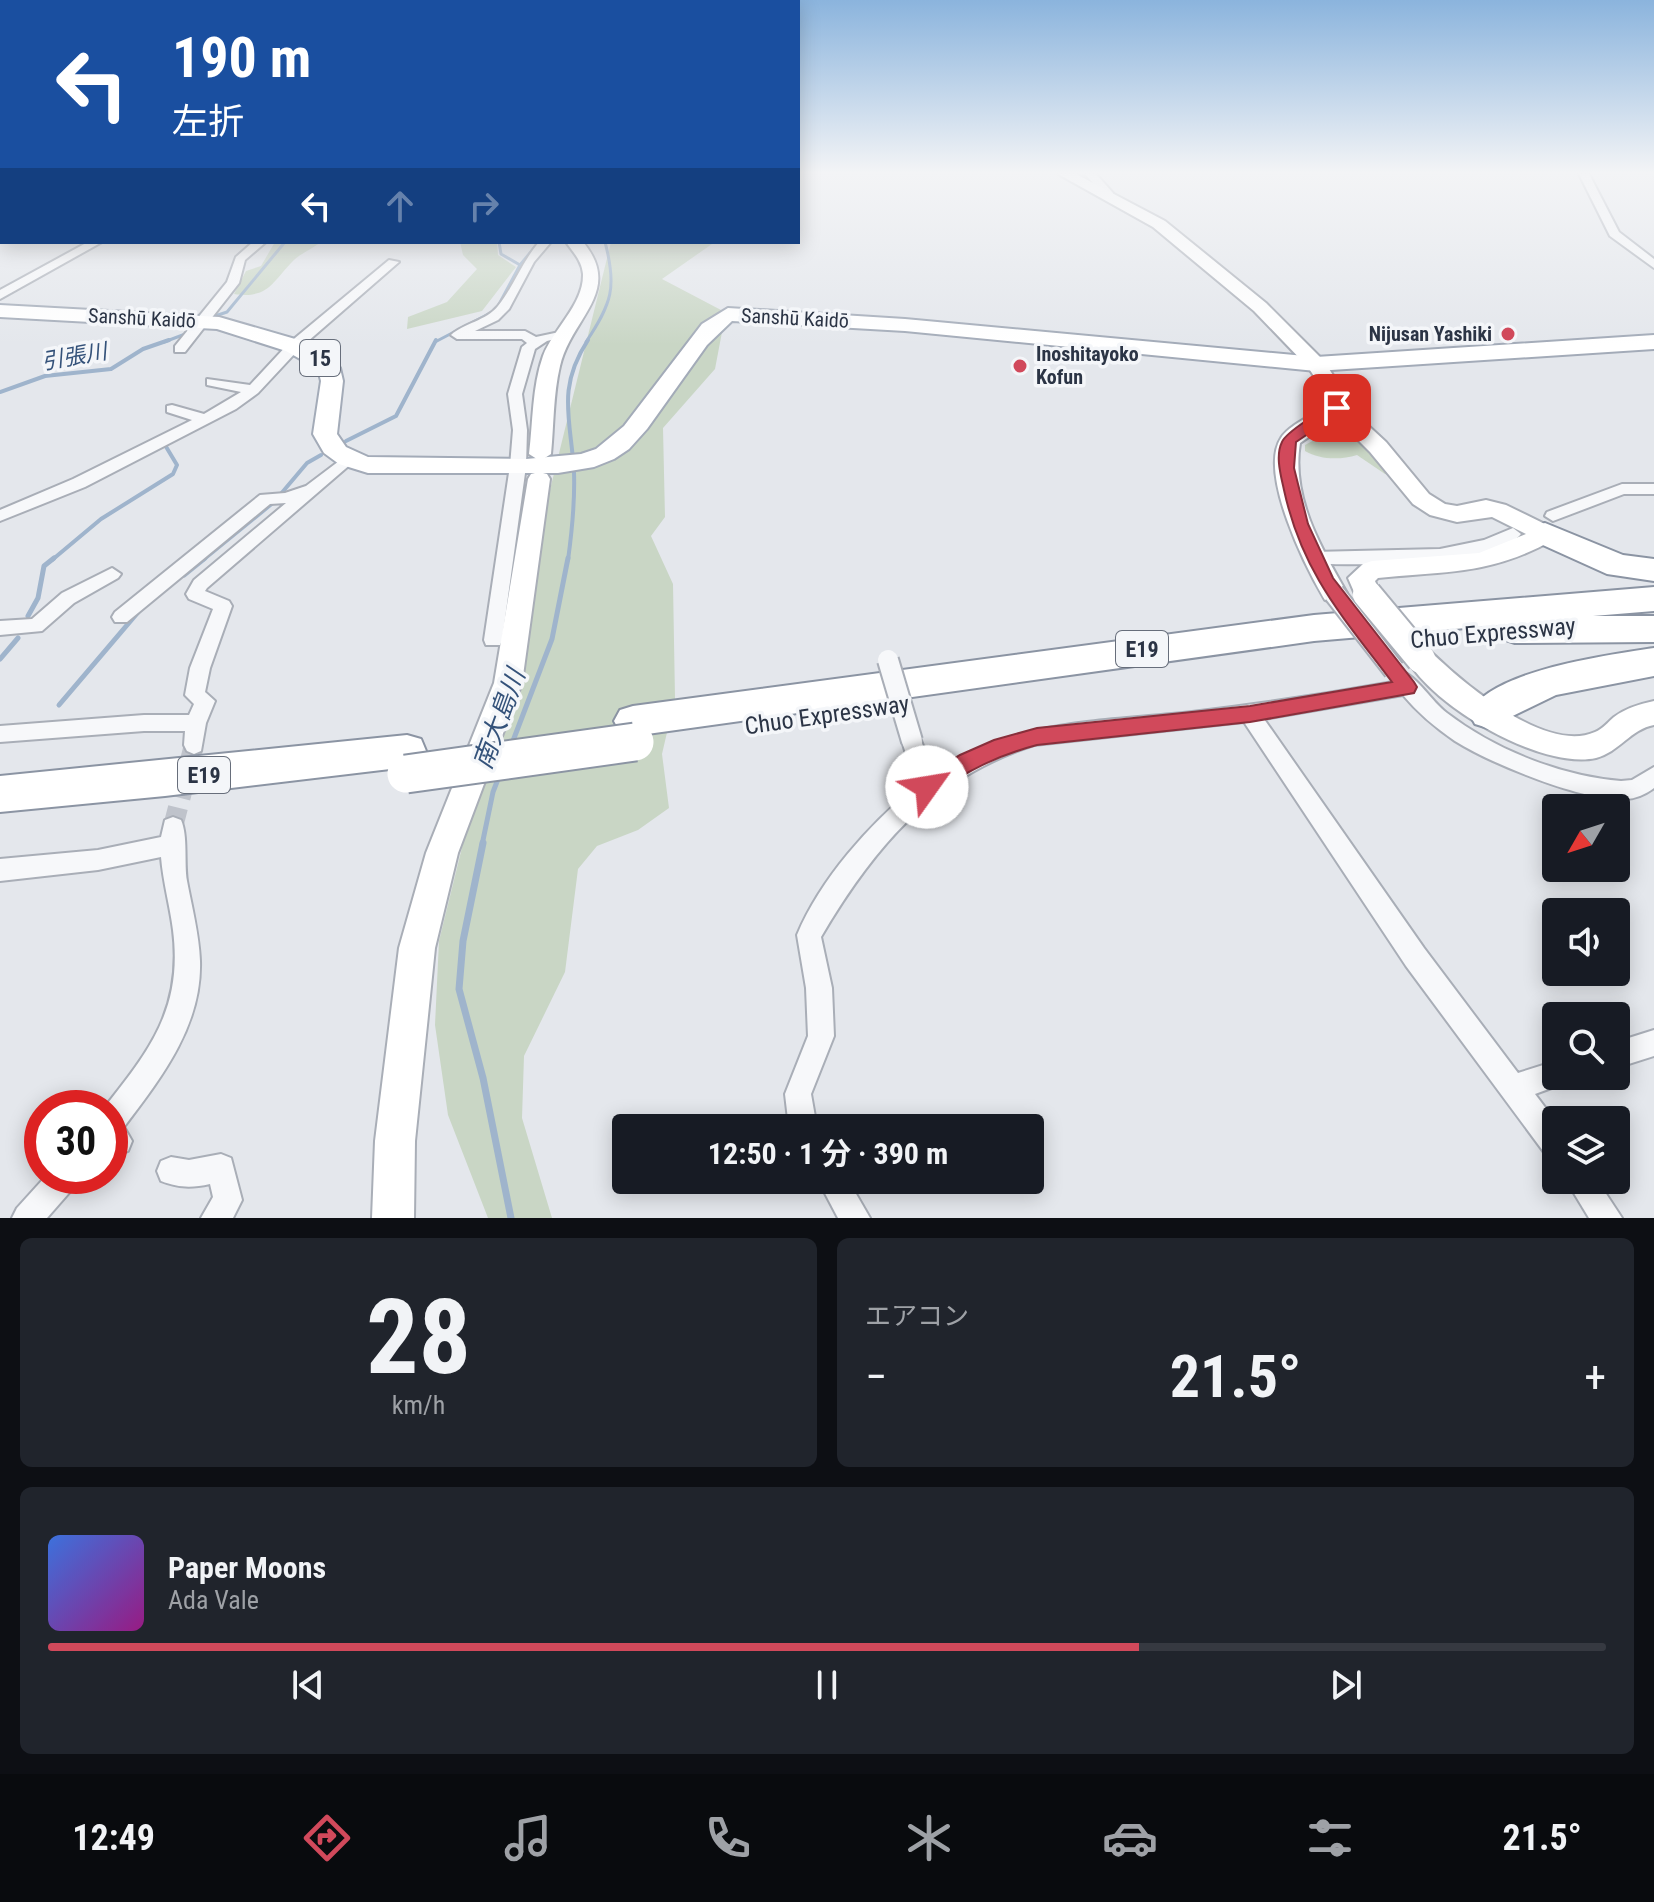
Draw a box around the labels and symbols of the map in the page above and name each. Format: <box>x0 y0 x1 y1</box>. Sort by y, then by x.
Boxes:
street label: Sanshū Kaidō <box>88 303 196 333</box>
street label: Sanshū Kaidō <box>741 303 849 333</box>
place label: Nijusan Yashiki <box>1369 322 1492 346</box>
marker: Nijusan Yashiki <box>1499 325 1517 343</box>
water label: 引張川 <box>39 338 111 375</box>
road number: 15 <box>300 340 340 376</box>
place label: Inoshitayoko Kofun <box>1036 342 1139 389</box>
marker: Inoshitayoko Kofun <box>1011 357 1029 375</box>
pin <box>1303 374 1371 442</box>
street label: Chuo Expressway <box>1409 612 1577 654</box>
road number: E19 <box>1116 631 1168 667</box>
water label: 南大島川 <box>467 662 532 773</box>
street label: Chuo Expressway <box>743 690 911 740</box>
position arrow <box>885 745 969 829</box>
road number: E19 <box>178 757 230 793</box>
north arrow <box>1542 794 1630 882</box>
speed limit sign: 30 <box>24 1090 128 1194</box>

